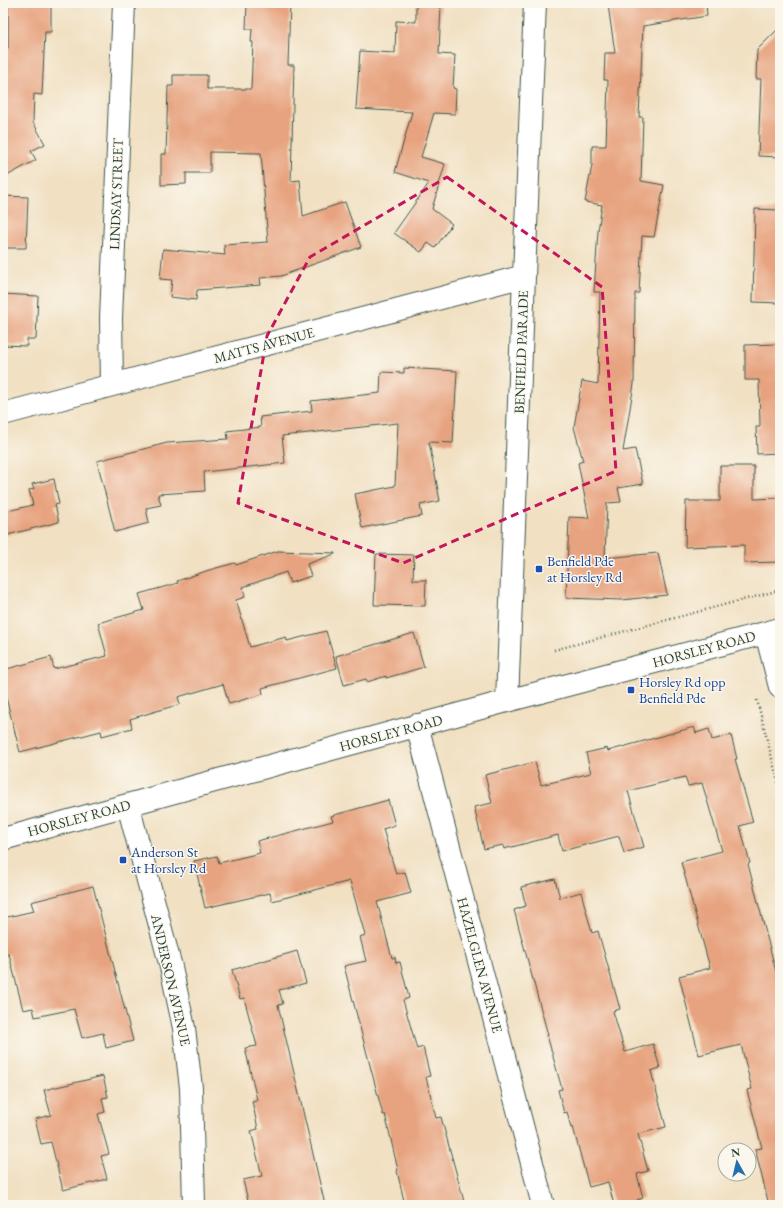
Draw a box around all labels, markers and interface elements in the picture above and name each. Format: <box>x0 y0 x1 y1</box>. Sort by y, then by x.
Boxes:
street label: LINDSAY STREET <box>105 137 127 250</box>
street label: BENFIELD PARADE <box>510 290 532 414</box>
street label: MATTS AVENUE <box>212 323 316 367</box>
place label: Benfield Pde at Horsley Rd <box>547 552 623 586</box>
marker: Benfield Pde at Horsley Rd <box>534 564 544 574</box>
street label: HORSLEY ROAD <box>650 626 758 671</box>
place label: Horsley Rd opp Benfield Pde <box>639 673 726 707</box>
marker: Horsley Rd opp Benfield Pde <box>626 685 636 695</box>
street label: HORSLEY ROAD <box>337 710 445 755</box>
street label: HORSLEY ROAD <box>25 795 133 840</box>
place label: Anderson St at Horsley Rd <box>130 843 207 877</box>
marker: Anderson St at Horsley Rd <box>118 855 128 865</box>
street label: HAZELGLEN AVENUE <box>453 895 507 1035</box>
street label: ANDERSON AVENUE <box>147 911 195 1048</box>
north arrow <box>717 1142 757 1182</box>
text: N <box>730 1145 741 1160</box>

